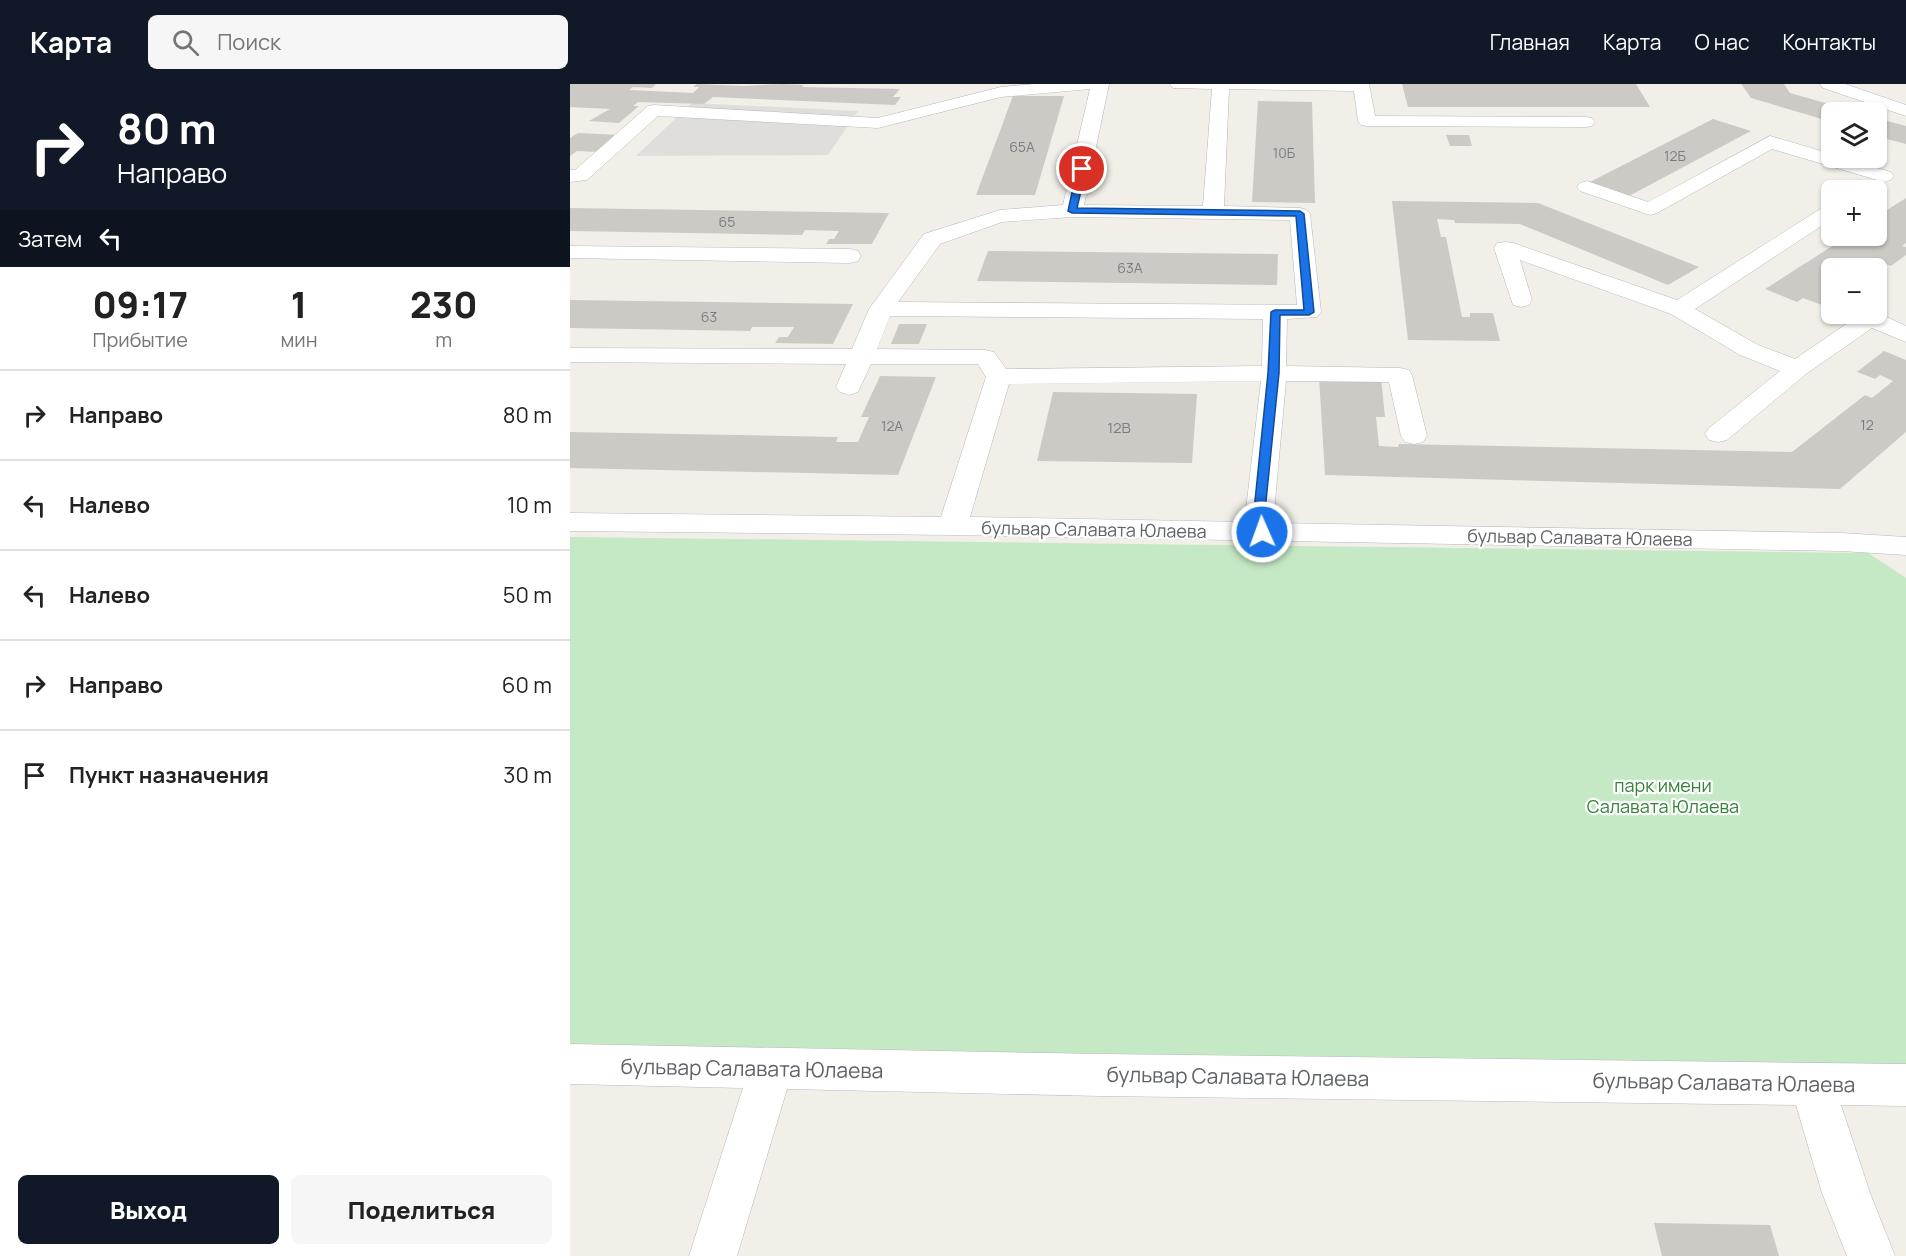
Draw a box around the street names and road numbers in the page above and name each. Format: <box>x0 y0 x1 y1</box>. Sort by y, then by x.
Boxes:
street label: бульвар Салавата Юлаева <box>981 515 1207 543</box>
street label: бульвар Салавата Юлаева <box>1467 523 1693 551</box>
street label: бульвар Салавата Юлаева <box>620 1052 884 1084</box>
street label: бульвар Салавата Юлаева <box>1106 1060 1370 1092</box>
street label: бульвар Салавата Юлаева <box>1592 1066 1856 1098</box>

